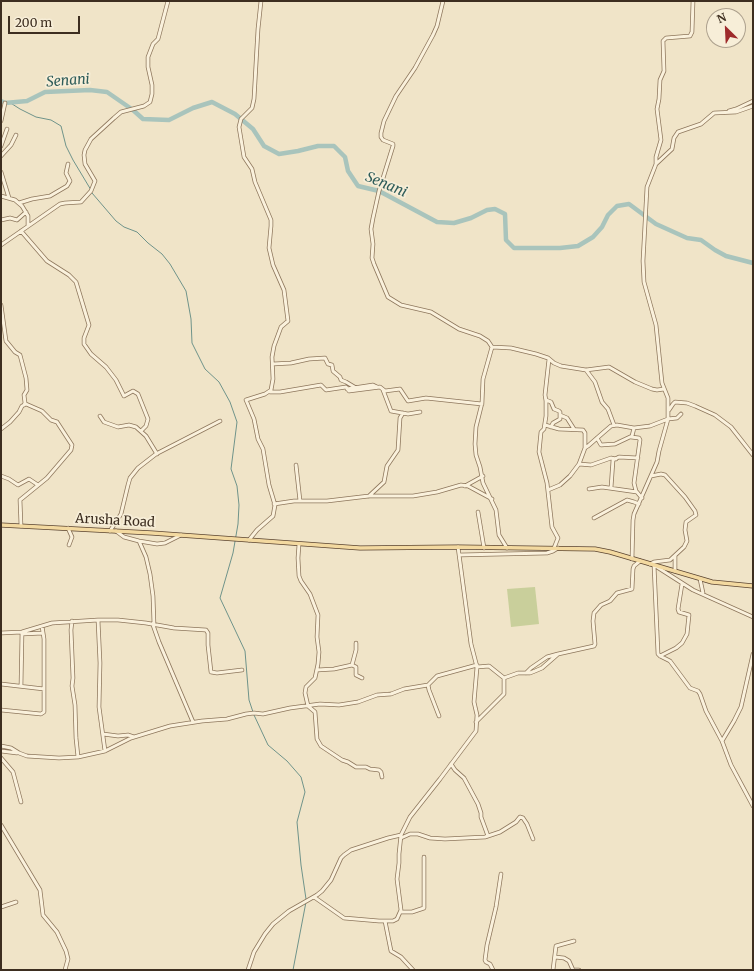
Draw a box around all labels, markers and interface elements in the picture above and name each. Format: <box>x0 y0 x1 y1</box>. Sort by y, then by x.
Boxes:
scale bar <box>10 8 82 34</box>
north arrow <box>706 8 746 48</box>
text: N <box>715 10 728 26</box>
text: 200 m <box>15 15 52 30</box>
water label: Senani <box>46 71 90 91</box>
water label: Senani <box>363 169 409 201</box>
street label: Arusha Road <box>75 511 155 531</box>

